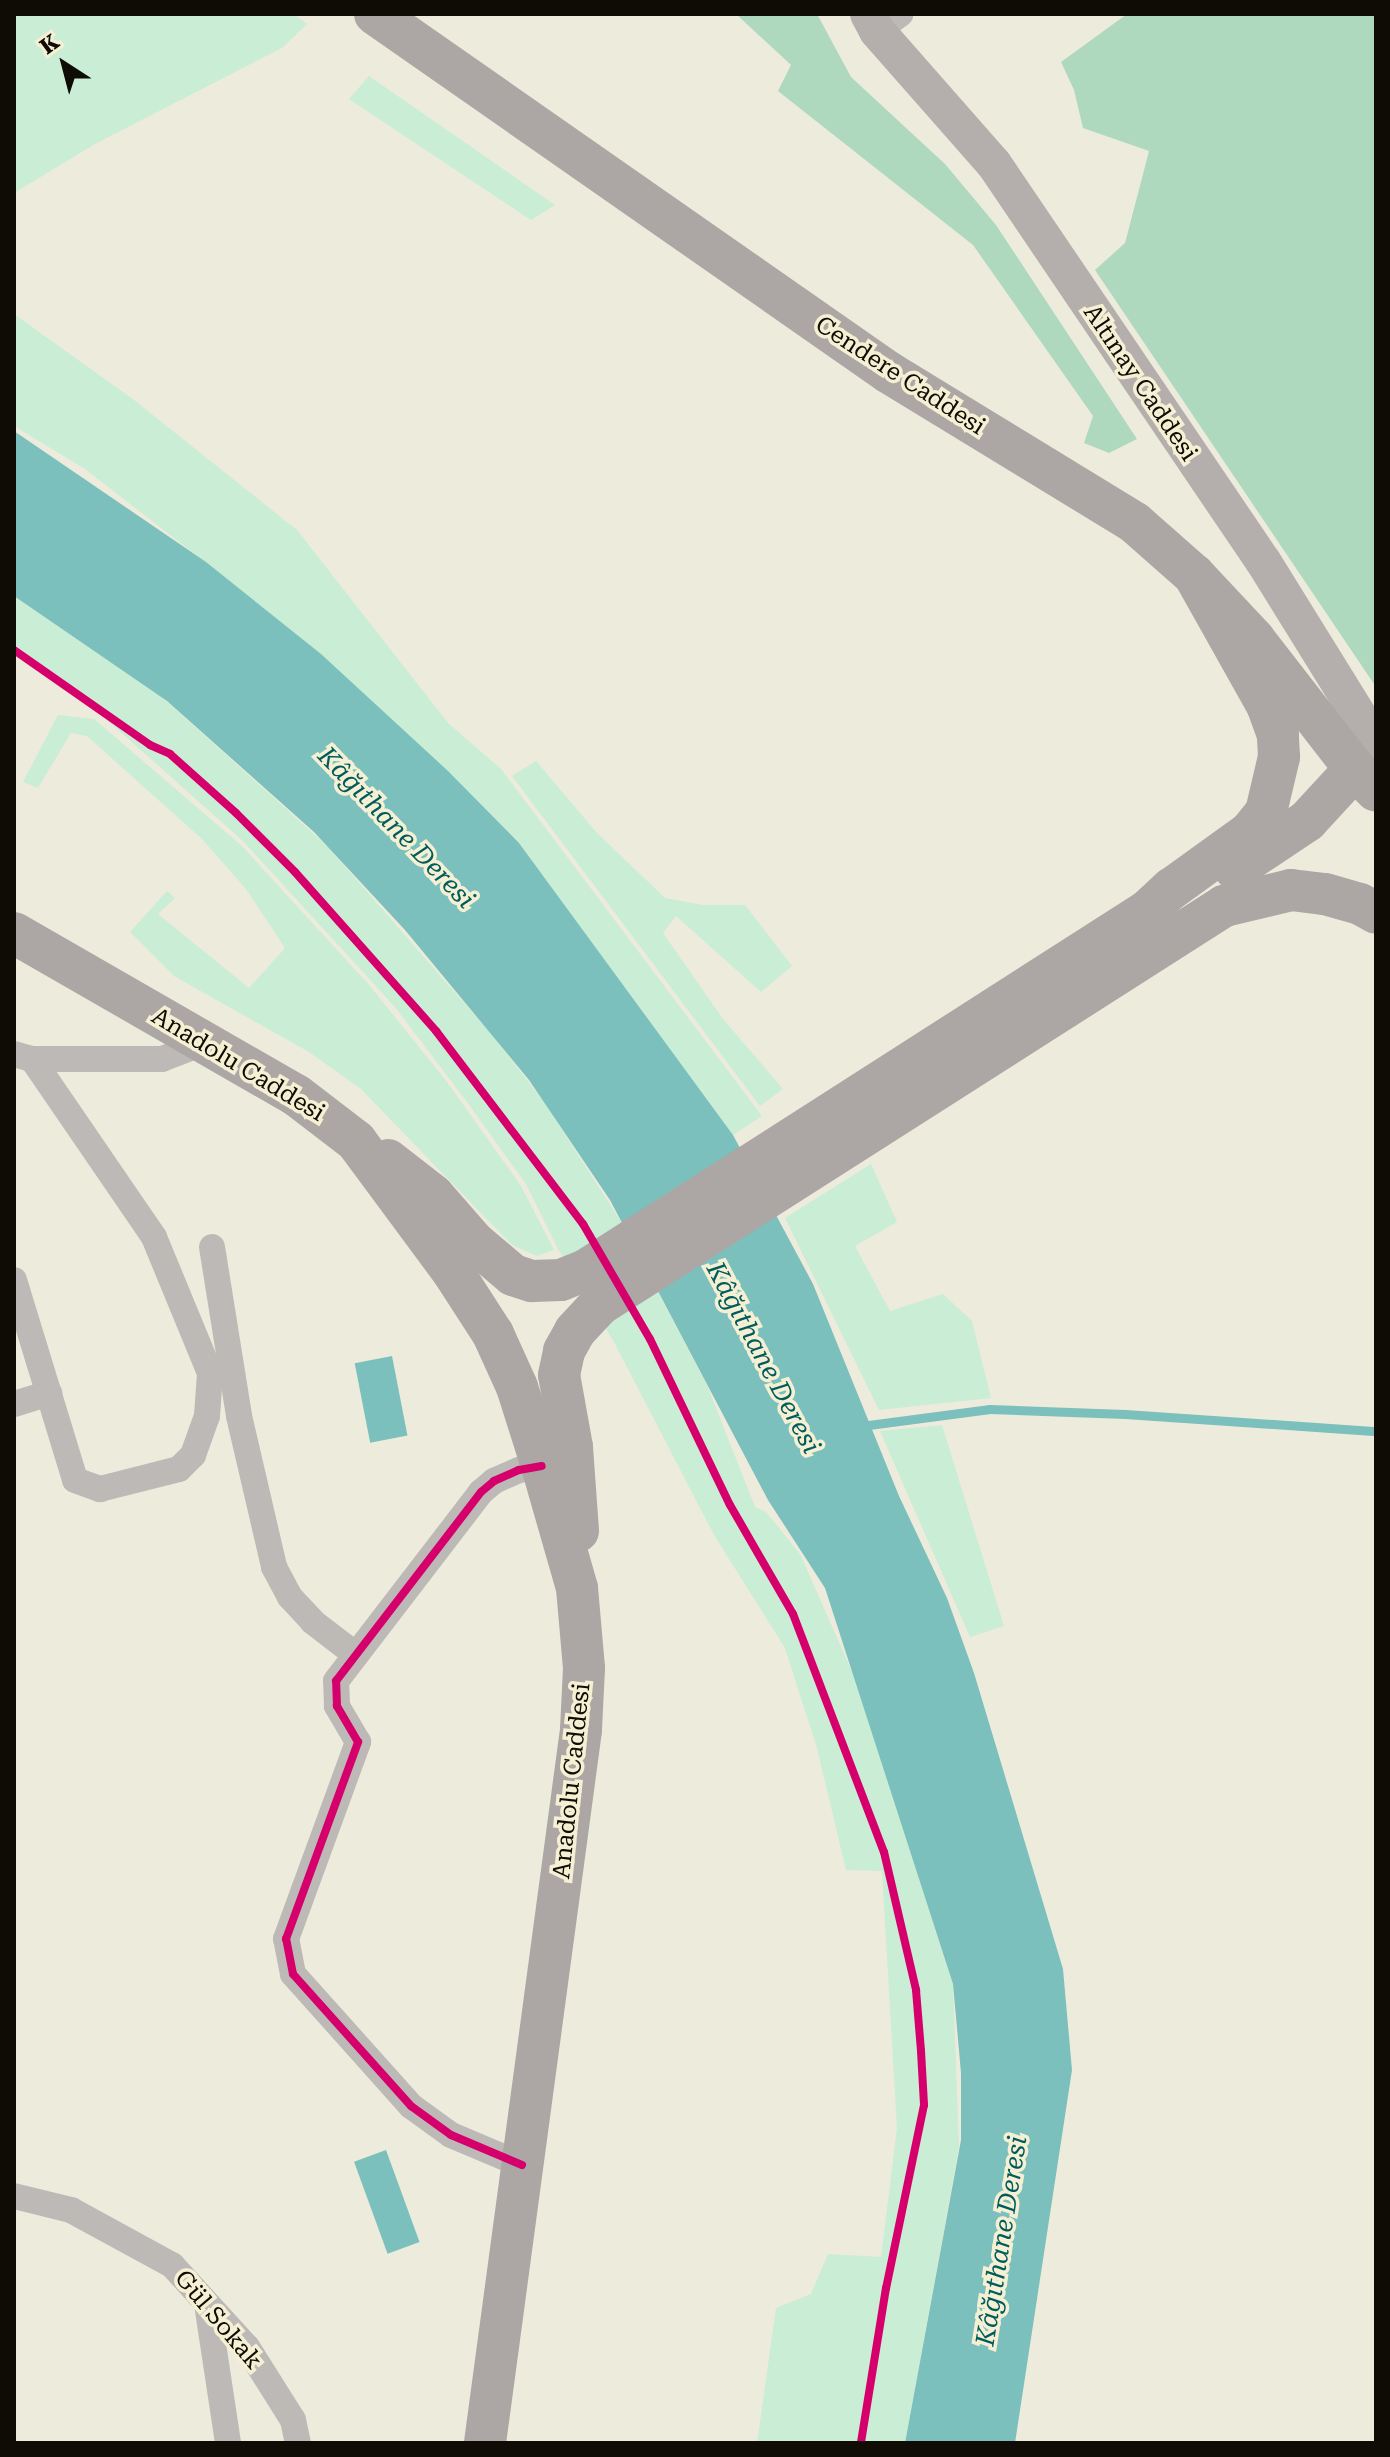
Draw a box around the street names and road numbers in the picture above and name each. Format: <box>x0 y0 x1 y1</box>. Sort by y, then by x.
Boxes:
street label: Altınay Caddesi <box>1077 299 1203 467</box>
street label: Cendere Caddesi <box>810 310 990 442</box>
street label: Anadolu Caddesi <box>146 1002 330 1128</box>
street label: Anadolu Caddesi <box>547 1682 597 1880</box>
street label: Gül Sokak <box>168 2265 268 2375</box>

